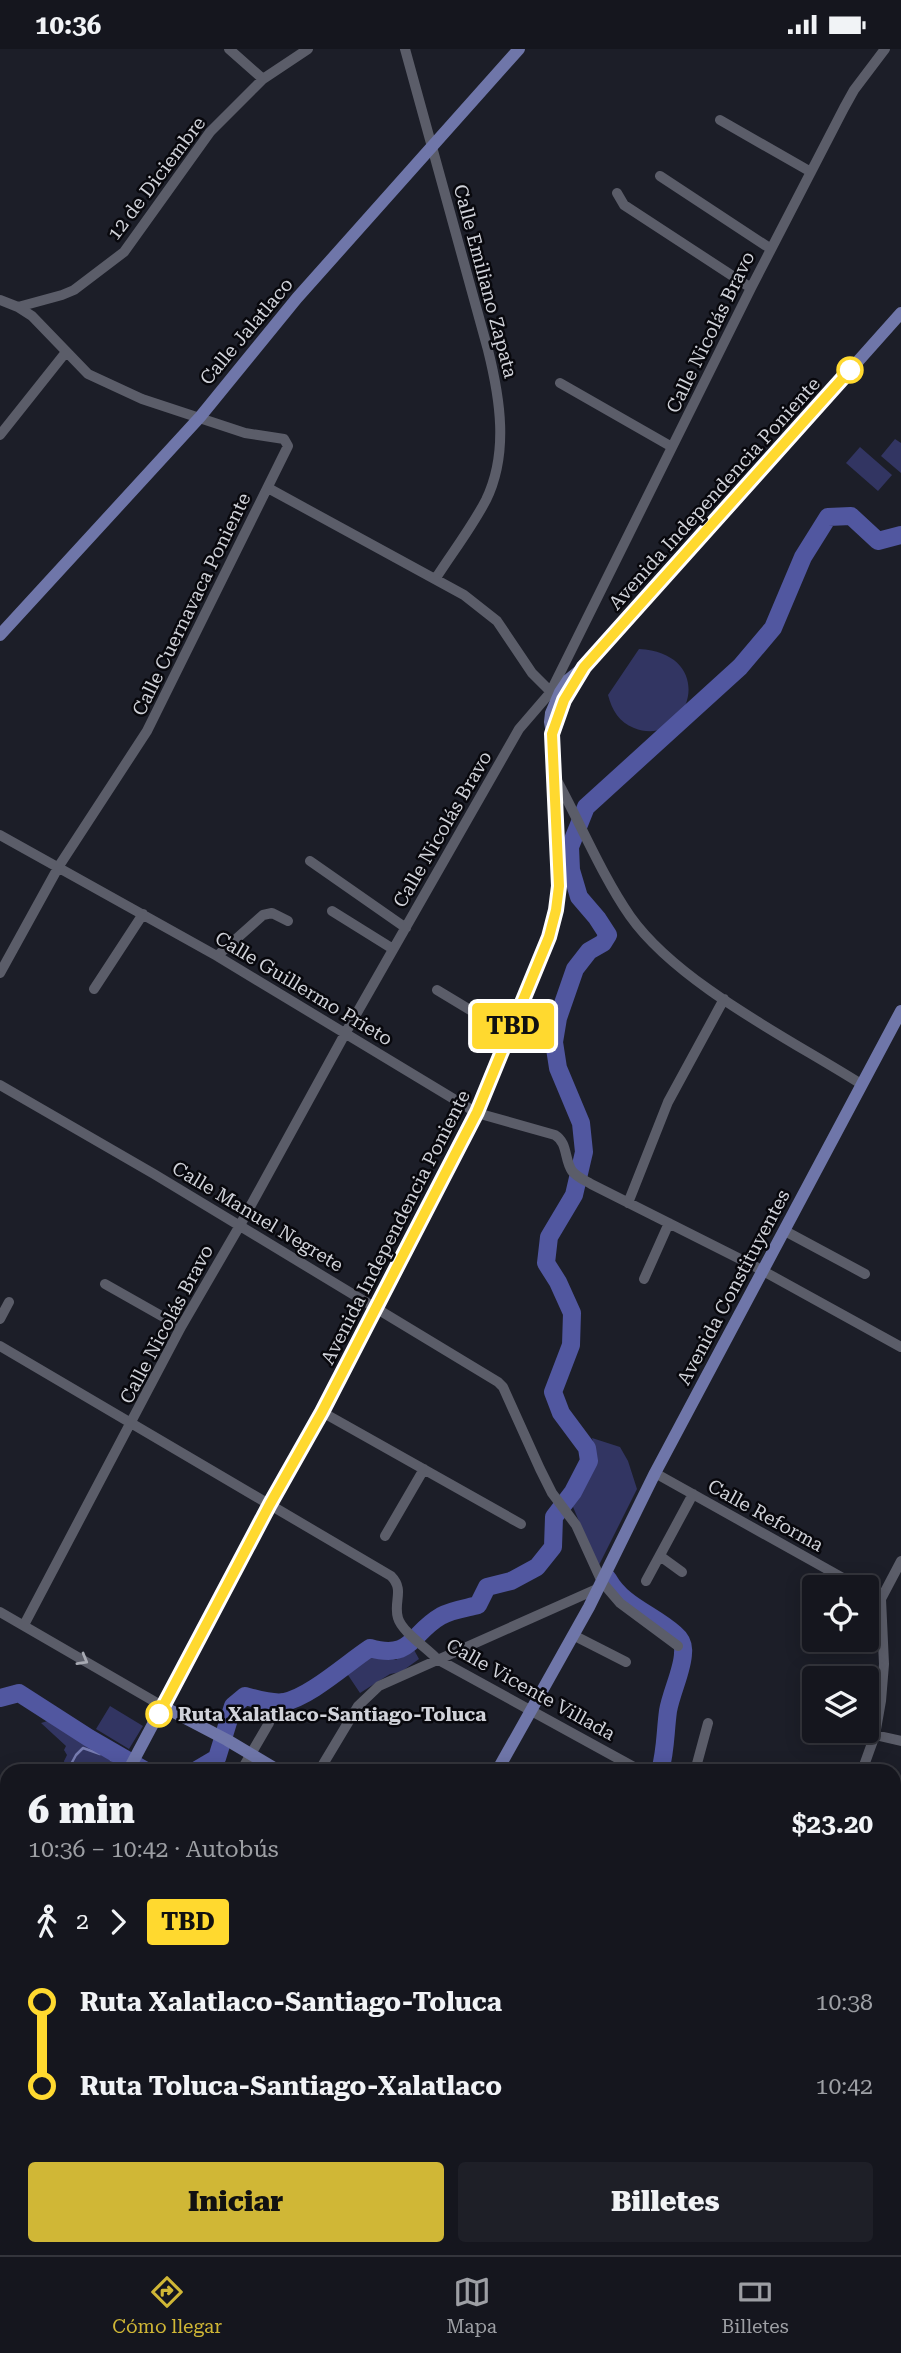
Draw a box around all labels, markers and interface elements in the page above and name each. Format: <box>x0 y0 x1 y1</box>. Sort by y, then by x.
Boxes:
text: 10:36 <box>35 10 101 40</box>
street label: 12 de Diciembre <box>102 112 210 245</box>
street label: Calle Emiliano Zapata <box>449 182 523 381</box>
street label: Calle Nicolás Bravo <box>661 248 760 417</box>
street label: Calle Jalatlaco <box>195 273 298 390</box>
unlabelled marker <box>837 357 863 383</box>
street label: Avenida Independencia Poniente <box>604 372 825 614</box>
street label: Calle Cuernavaca Poniente <box>127 489 255 719</box>
street label: Calle Nicolás Bravo <box>388 747 497 912</box>
street label: Calle Guillermo Prieto <box>211 926 397 1051</box>
line badge: TBD <box>473 1003 553 1049</box>
text: TBD <box>486 1012 540 1040</box>
street label: Avenida Independencia Poniente <box>316 1086 475 1368</box>
street label: Calle Manuel Negrete <box>168 1156 347 1277</box>
street label: Avenida Constituyentes <box>672 1186 795 1389</box>
street label: Calle Nicolás Bravo <box>115 1241 218 1408</box>
street label: Calle Reforma <box>704 1474 828 1557</box>
map controls <box>802 1575 879 1743</box>
button: locate <box>802 1575 879 1652</box>
street label: Calle Vicente Villada <box>442 1633 620 1746</box>
one-way arrow <box>75 1652 88 1665</box>
button: layers <box>802 1666 879 1743</box>
marker: Ruta Xalatlaco-Santiago-Toluca <box>146 1701 172 1727</box>
place label: Ruta Xalatlaco-Santiago-Toluca <box>178 1703 486 1726</box>
text: 6 min <box>28 1788 135 1832</box>
text: $23.20 <box>792 1809 873 1839</box>
text: 10:36 – 10:42 · Autobús <box>28 1836 279 1863</box>
icon: walk <box>28 1903 66 1941</box>
icon: forward <box>99 1903 137 1941</box>
text: 2 <box>76 1908 89 1935</box>
text: TBD <box>161 1908 215 1936</box>
text: Ruta Xalatlaco-Santiago-Toluca <box>80 1987 502 2017</box>
text: 10:38 <box>816 1989 873 2016</box>
text: Ruta Toluca-Santiago-Xalatlaco <box>80 2071 502 2101</box>
text: 10:42 <box>816 2073 873 2100</box>
button: Iniciar <box>28 2162 444 2242</box>
button: Billetes <box>458 2162 873 2242</box>
tab: Cómo llegar <box>112 2273 222 2338</box>
tab: Mapa <box>446 2273 497 2338</box>
tab: Billetes <box>722 2273 789 2338</box>

